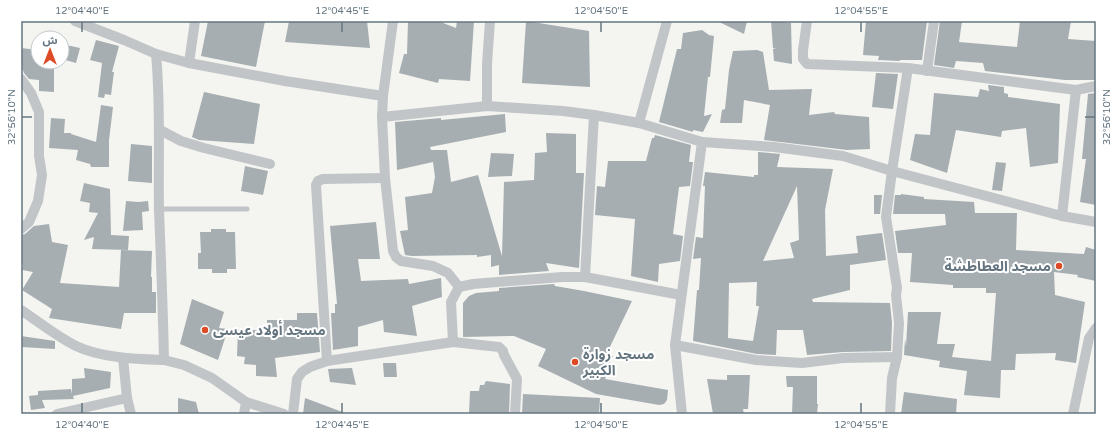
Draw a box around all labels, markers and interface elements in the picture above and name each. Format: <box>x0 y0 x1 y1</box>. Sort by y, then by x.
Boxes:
text: 12°04'40"E <box>55 5 109 17</box>
text: 12°04'45"E <box>315 5 369 17</box>
text: 12°04'50"E <box>574 5 628 17</box>
text: 12°04'55"E <box>834 5 888 17</box>
north arrow <box>30 30 70 70</box>
text: ش <box>42 34 58 47</box>
text: 32°56'10"N <box>6 89 18 145</box>
text: 32°56'10"N <box>1101 89 1113 145</box>
place label: مسجد العطاطشة <box>945 258 1051 275</box>
marker: مسجد العطاطشة <box>1054 261 1064 271</box>
place label: مسجد أولاد عيسى <box>213 320 326 339</box>
marker: مسجد أولاد عيسى <box>200 325 210 335</box>
place label: مسجد زوارة الكبير <box>582 346 654 379</box>
marker: مسجد زوارة الكبير <box>570 357 580 367</box>
text: 12°04'40"E <box>55 419 109 431</box>
text: 12°04'45"E <box>315 419 369 431</box>
text: 12°04'50"E <box>574 419 628 431</box>
text: 12°04'55"E <box>834 419 888 431</box>

